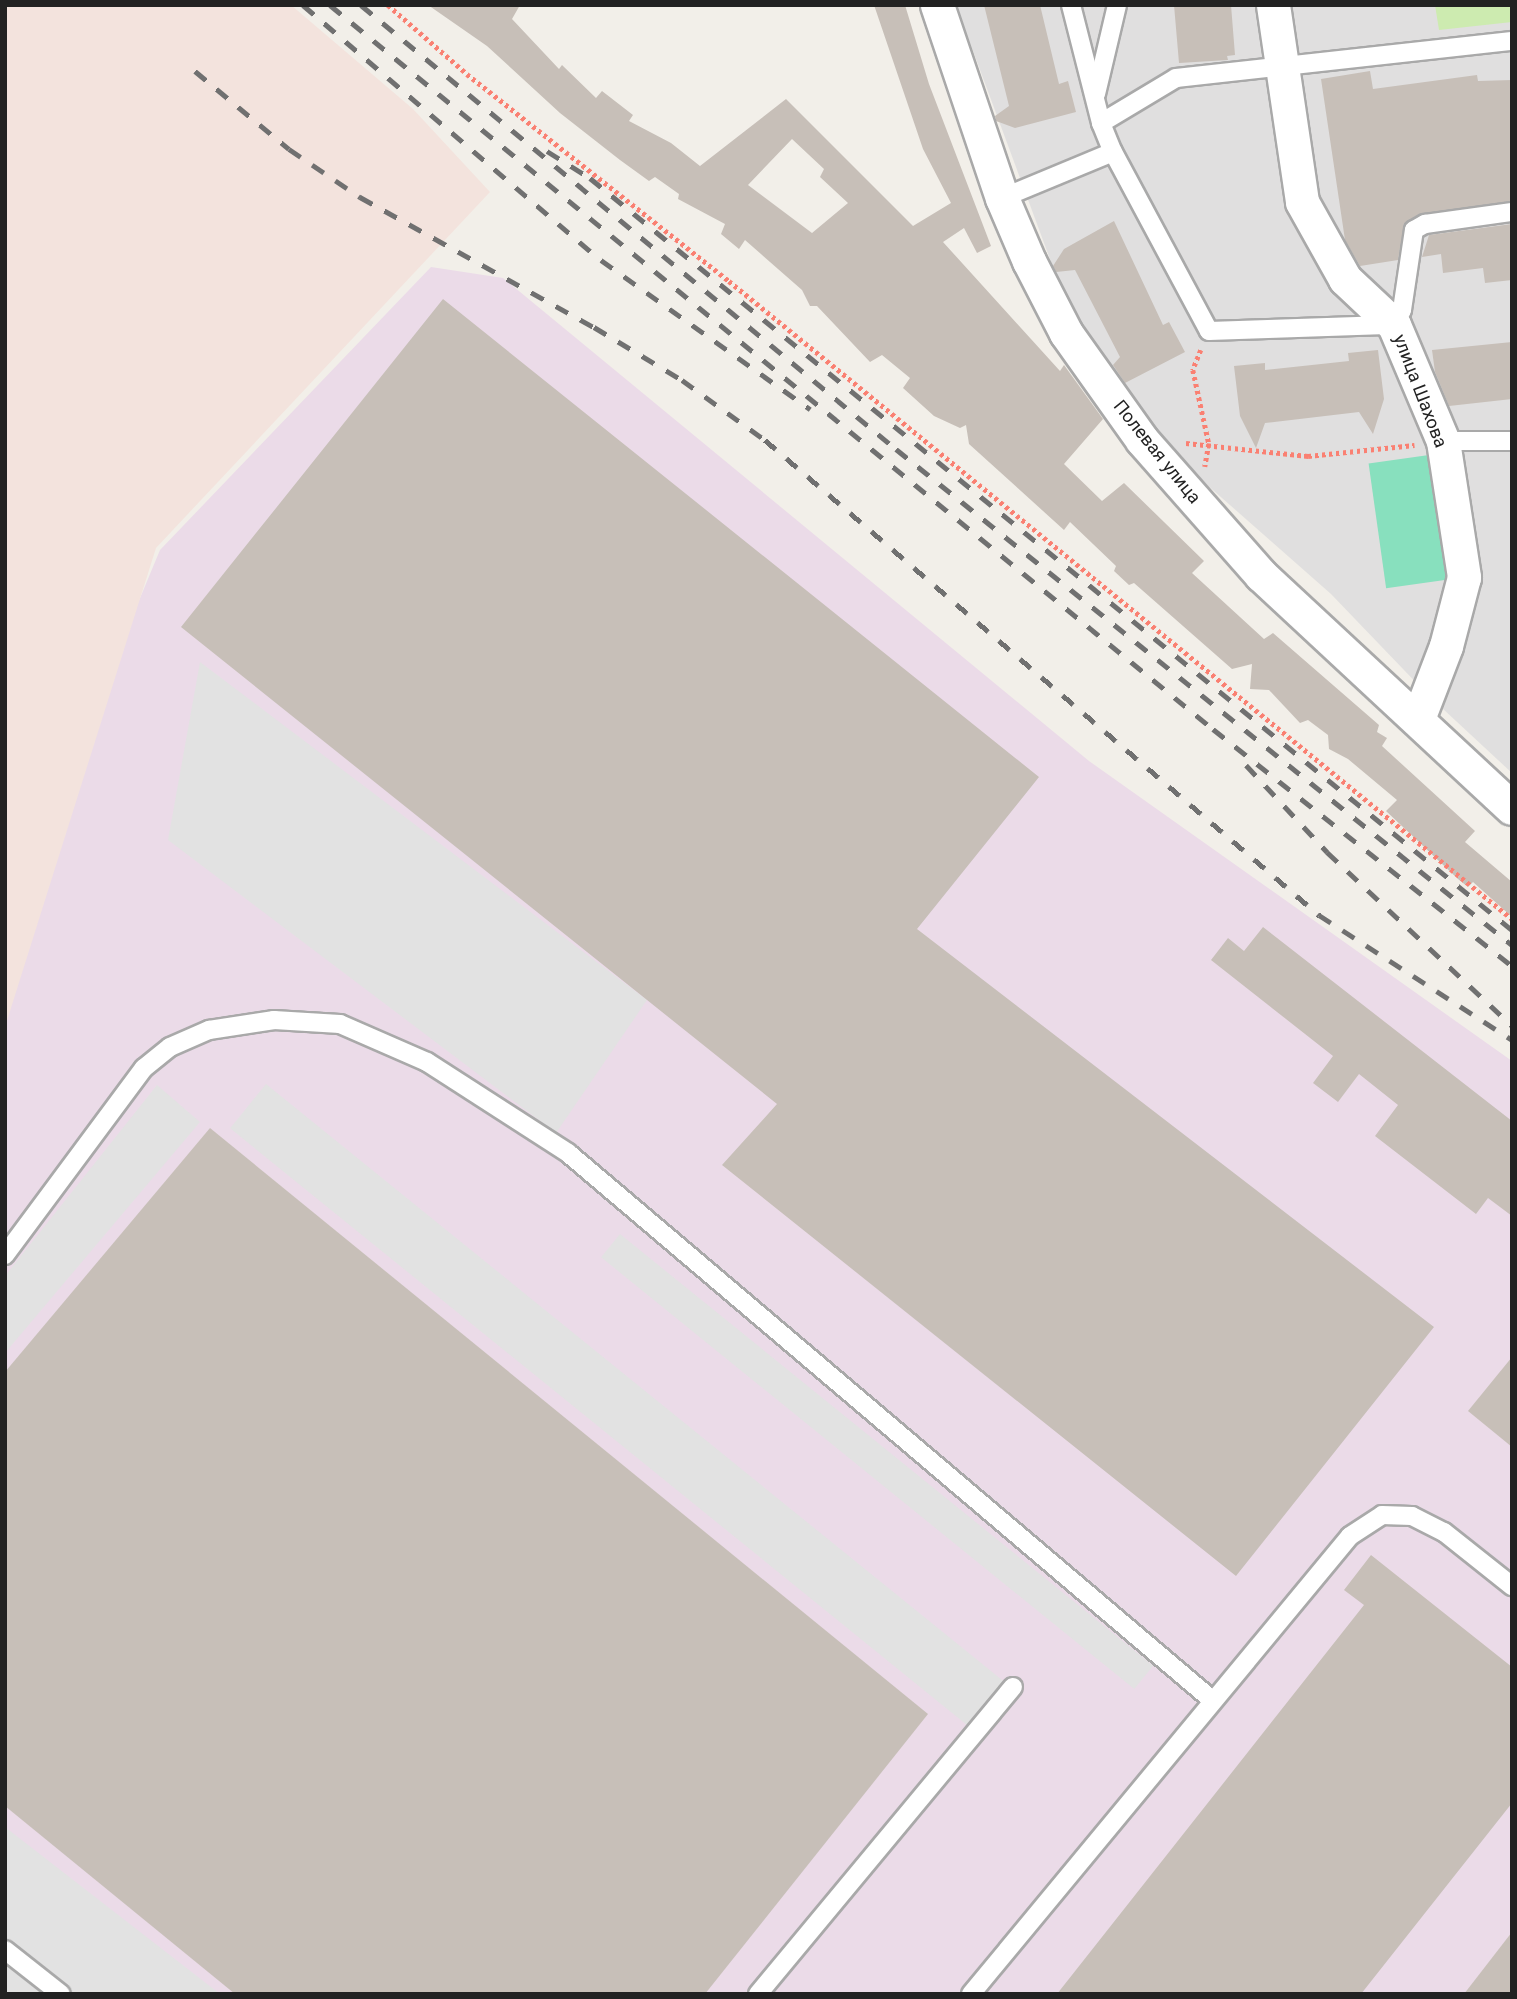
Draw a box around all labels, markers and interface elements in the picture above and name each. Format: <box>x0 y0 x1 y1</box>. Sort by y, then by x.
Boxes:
street label: улица Шахова <box>1388 331 1452 451</box>
street label: Полевая улица <box>1109 396 1205 508</box>

